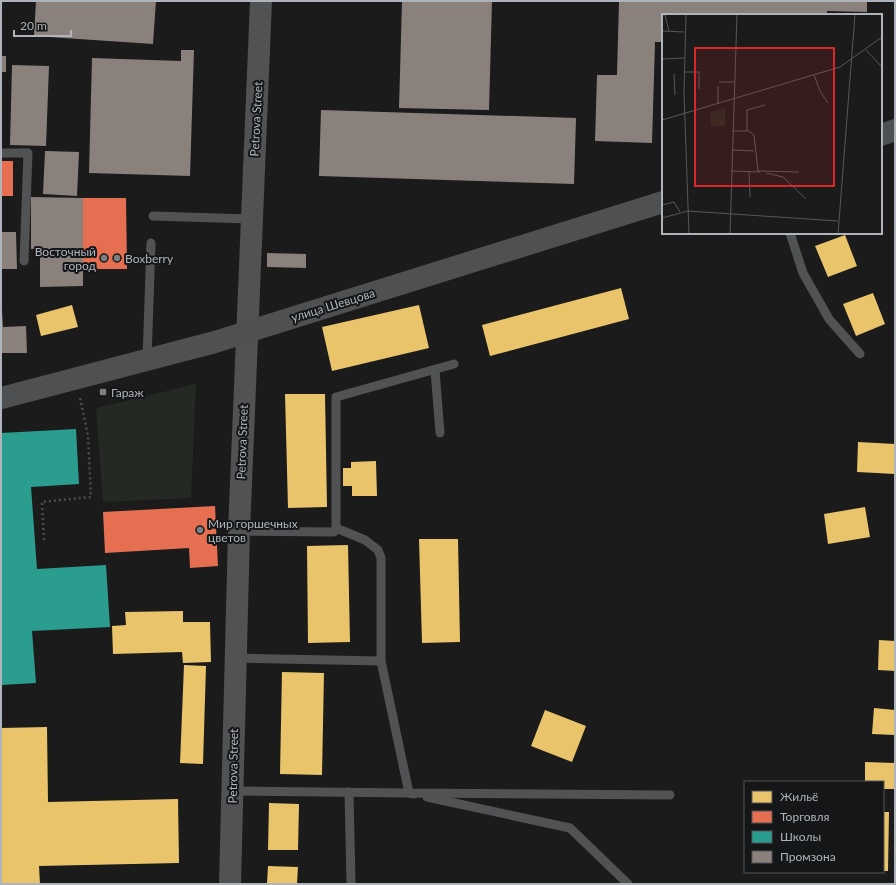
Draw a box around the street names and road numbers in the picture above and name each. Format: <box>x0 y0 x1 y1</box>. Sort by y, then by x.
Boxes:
street label: Petrova Street <box>247 80 265 157</box>
street label: улица Шевцова <box>289 285 377 325</box>
street label: Petrova Street <box>233 404 251 480</box>
street label: Petrova Street <box>225 728 241 804</box>

